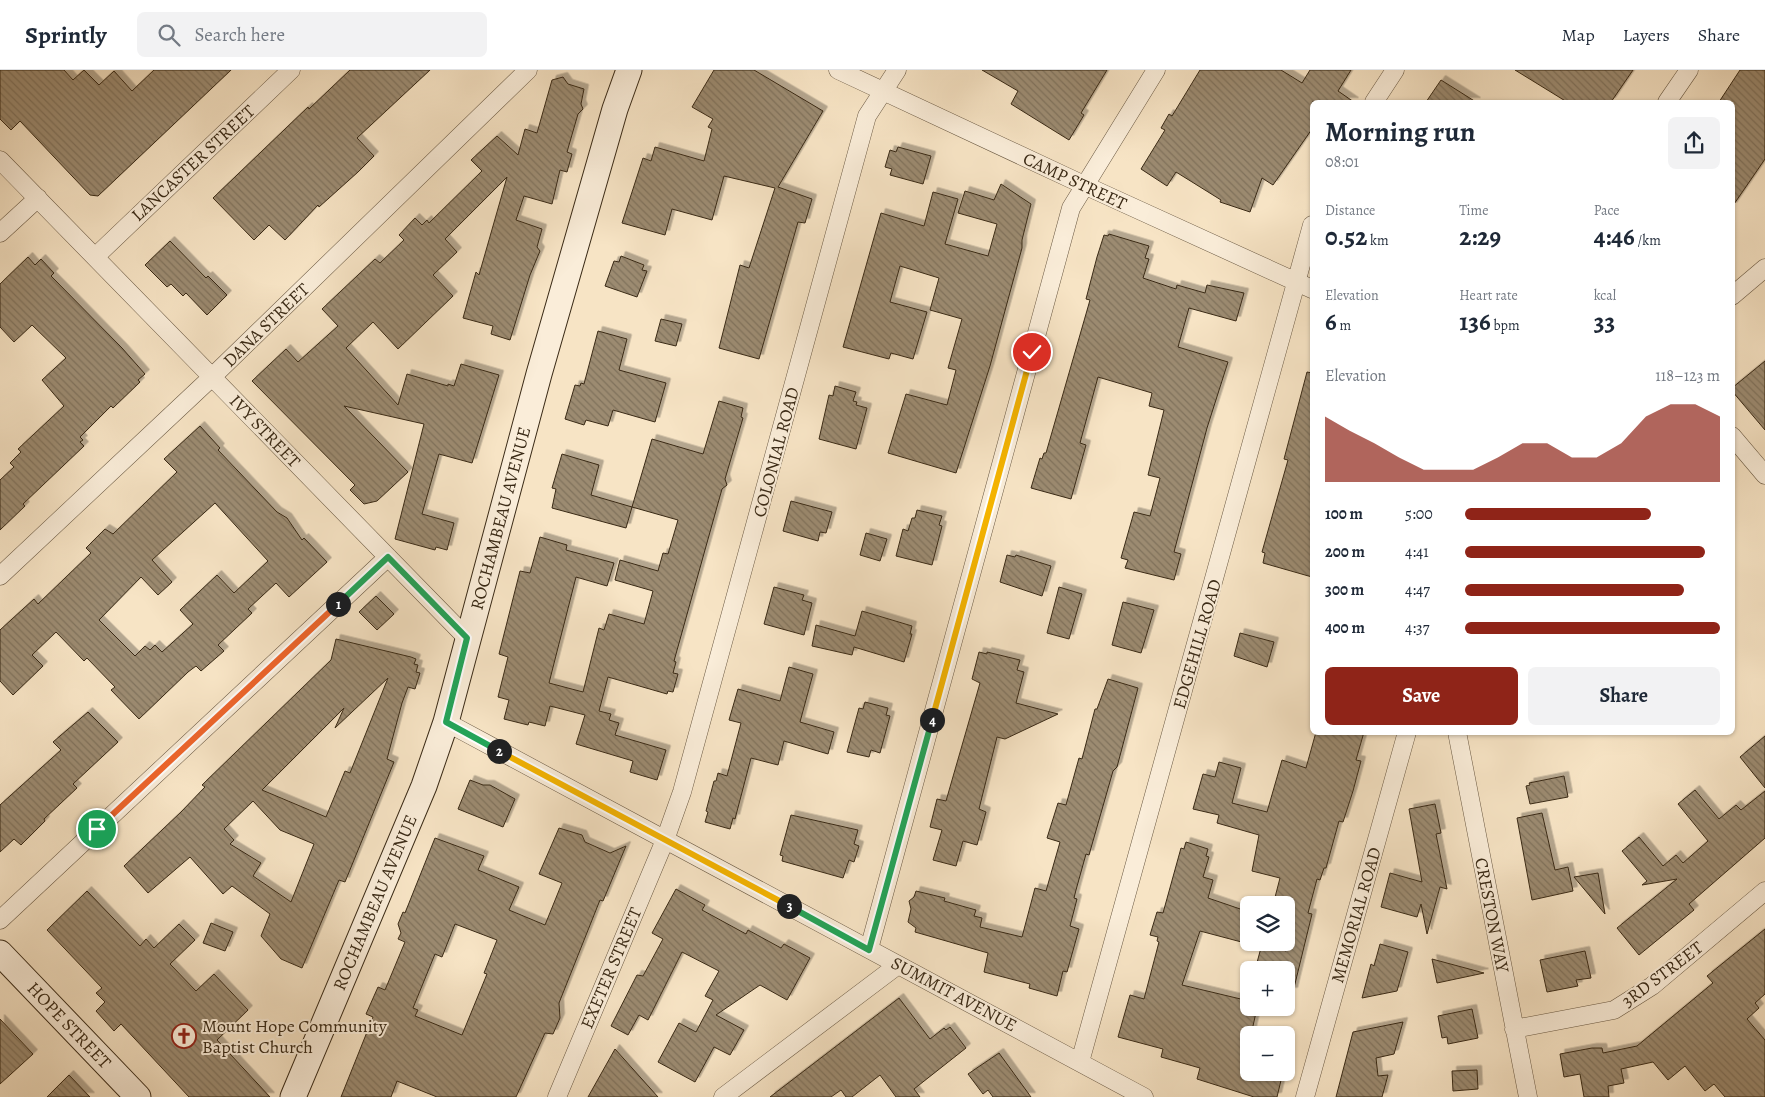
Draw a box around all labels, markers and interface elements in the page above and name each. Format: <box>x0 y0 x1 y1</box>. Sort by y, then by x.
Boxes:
search box <box>137 12 487 57</box>
text: Sprintly <box>25 19 107 51</box>
icon: search <box>155 21 183 49</box>
text: Search here <box>195 22 285 48</box>
text: Map <box>1562 23 1595 47</box>
text: Layers <box>1623 23 1670 47</box>
text: Share <box>1698 23 1740 47</box>
street label: LANCASTER STREET <box>126 99 260 227</box>
text: Morning run <box>1325 113 1475 151</box>
button: share <box>1668 117 1720 169</box>
street label: CAMP STREET <box>1019 146 1131 216</box>
text: 08:01 <box>1325 151 1359 173</box>
text: Distance <box>1325 201 1375 220</box>
text: Time <box>1459 201 1488 220</box>
text: Pace <box>1594 201 1620 220</box>
text: 0.52 <box>1325 220 1367 254</box>
text: 2:29 <box>1459 220 1501 254</box>
text: 4:46 <box>1594 220 1635 254</box>
text: km <box>1367 231 1389 250</box>
text: /km <box>1635 231 1661 250</box>
street label: DANA STREET <box>218 278 314 372</box>
text: Elevation <box>1325 286 1379 305</box>
text: Heart rate <box>1459 286 1518 305</box>
text: kcal <box>1594 286 1616 305</box>
text: 6 <box>1325 305 1337 339</box>
text: 136 <box>1459 305 1491 339</box>
text: 33 <box>1594 305 1615 339</box>
text: m <box>1337 316 1351 335</box>
text: bpm <box>1491 316 1520 335</box>
pin <box>1011 331 1053 373</box>
icon: check <box>1018 338 1046 366</box>
text: Elevation <box>1325 365 1386 387</box>
text: 118–123 m <box>1655 365 1720 387</box>
street label: COLONIAL ROAD <box>747 384 805 520</box>
street label: IVY STREET <box>224 389 306 473</box>
street label: ROCHAMBEAU AVENUE <box>465 424 536 612</box>
text: 100 m <box>1325 503 1363 525</box>
text: 5:00 <box>1405 503 1433 525</box>
text: 200 m <box>1325 541 1365 563</box>
text: 4:41 <box>1405 541 1429 563</box>
street label: EDGEHILL ROAD <box>1167 576 1227 712</box>
text: 300 m <box>1325 579 1364 601</box>
text: 4:47 <box>1405 579 1430 601</box>
pin: 1 <box>326 592 350 616</box>
text: 1 <box>336 595 341 614</box>
text: 400 m <box>1325 617 1365 639</box>
text: 4:37 <box>1405 617 1429 639</box>
button: Save <box>1325 667 1518 725</box>
button: Share <box>1528 667 1720 725</box>
pin: 4 <box>920 708 944 732</box>
text: 4 <box>929 711 936 730</box>
pin: 2 <box>486 738 512 764</box>
text: 2 <box>496 742 503 761</box>
pin <box>76 808 118 850</box>
street label: ROCHAMBEAU AVENUE <box>327 811 423 994</box>
icon: arrive <box>83 815 111 843</box>
street label: MEMORIAL ROAD <box>1325 844 1387 986</box>
street label: CRESTON WAY <box>1469 856 1515 976</box>
pin: 3 <box>776 894 802 918</box>
map controls <box>1240 896 1295 1081</box>
button: layers <box>1240 896 1295 951</box>
text: 3 <box>786 897 793 916</box>
street label: EXETER STREET <box>575 904 647 1032</box>
street label: 3RD STREET <box>1616 935 1708 1013</box>
street label: SUMMIT AVENUE <box>887 951 1021 1037</box>
button: + <box>1240 961 1295 1016</box>
street label: HOPE STREET <box>22 977 117 1074</box>
place label: Mount Hope Community Baptist Church <box>202 1014 388 1059</box>
church icon: Mount Hope Community Baptist Church <box>171 1023 197 1049</box>
button: − <box>1240 1026 1295 1081</box>

